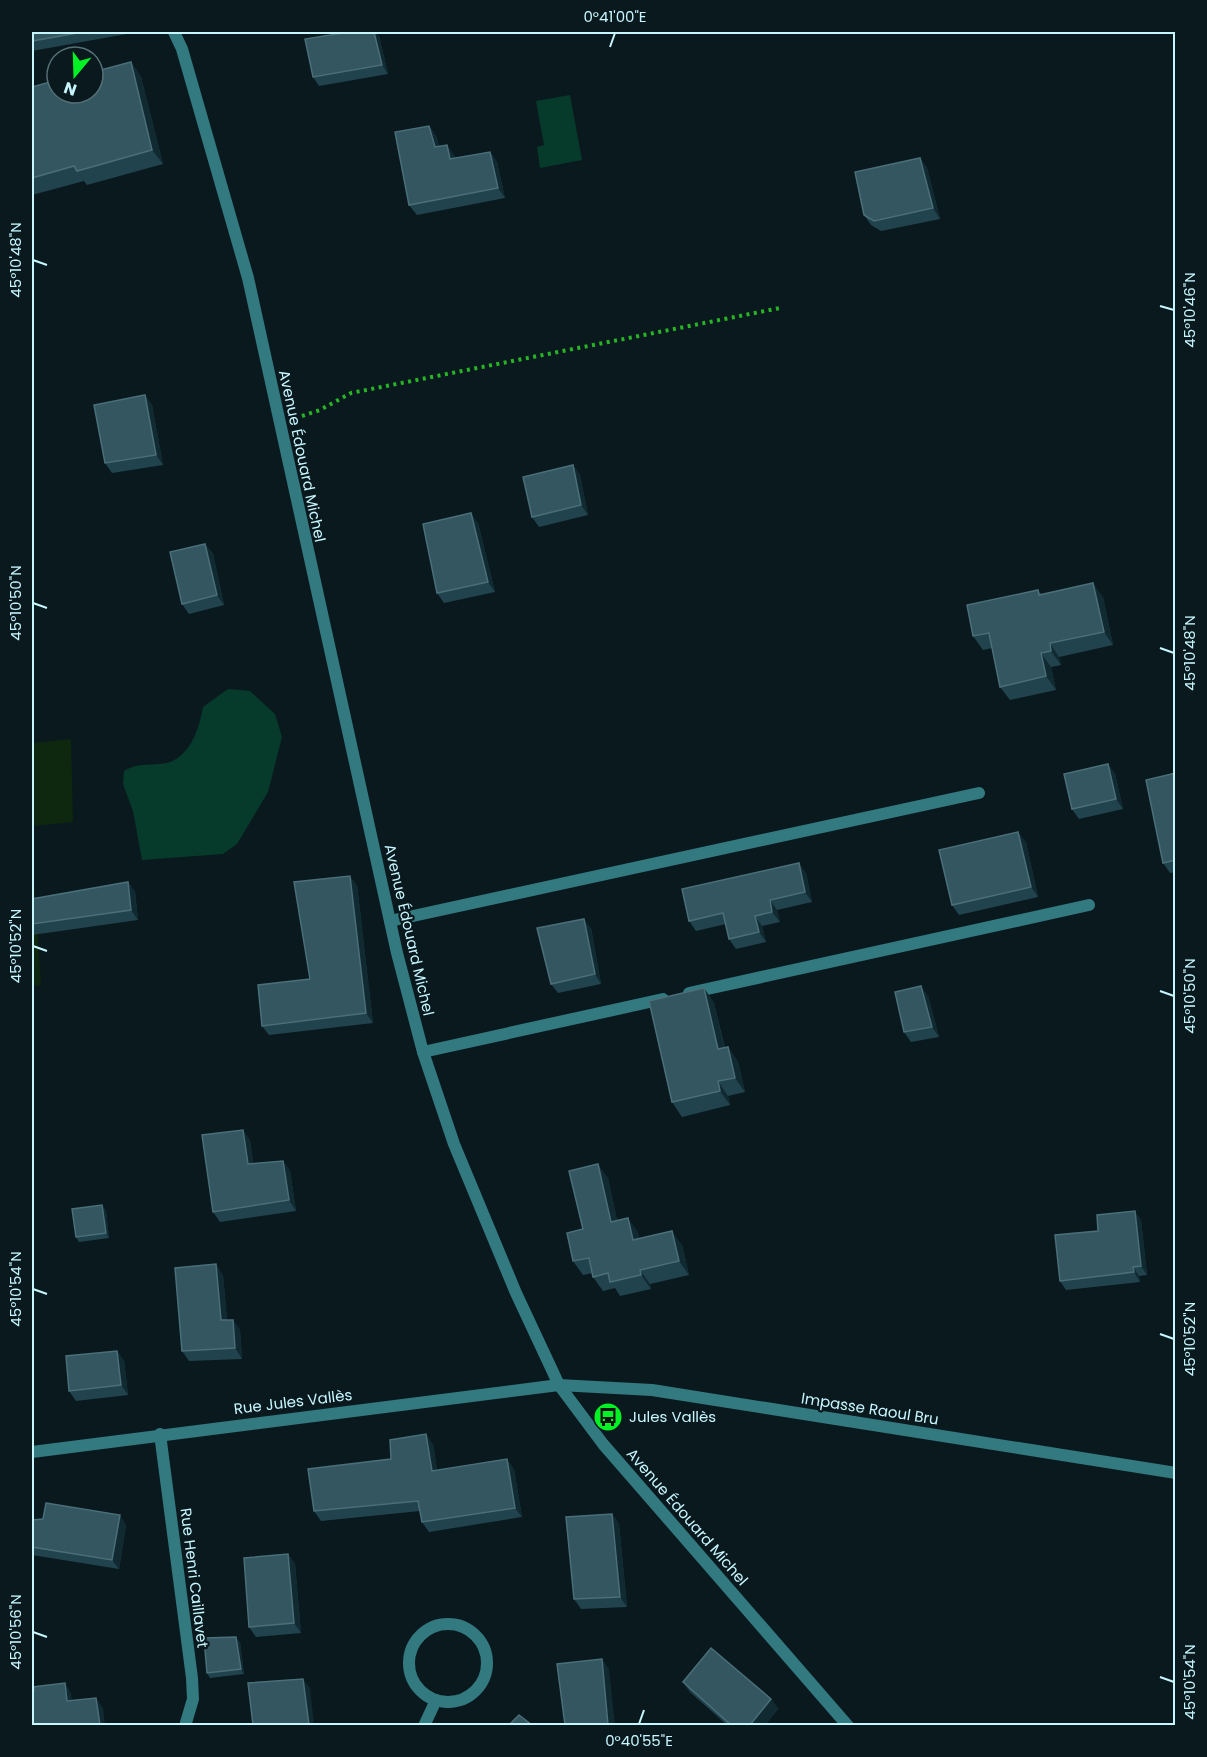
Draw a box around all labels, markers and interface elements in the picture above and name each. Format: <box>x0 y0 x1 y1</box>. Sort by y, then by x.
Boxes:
text: 0°41'00"E <box>583 6 647 27</box>
north arrow <box>45 45 105 105</box>
text: N <box>61 76 80 102</box>
text: 45°10'48"N <box>5 222 26 298</box>
text: 45°10'46"N <box>1179 272 1200 348</box>
street label: Avenue Édouard Michel <box>274 368 331 544</box>
text: 45°10'50"N <box>5 565 26 641</box>
text: 45°10'48"N <box>1179 615 1200 691</box>
street label: Avenue Édouard Michel <box>380 842 439 1018</box>
text: 45°10'52"N <box>5 909 26 983</box>
text: 45°10'50"N <box>1179 958 1200 1034</box>
text: 45°10'54"N <box>5 1251 26 1327</box>
text: 45°10'52"N <box>1179 1302 1200 1376</box>
street label: Rue Jules Vallès <box>233 1384 354 1419</box>
street label: Impasse Raoul Bru <box>800 1387 940 1430</box>
bus stop icon: Jules Vallès <box>592 1401 624 1433</box>
place label: Jules Vallès <box>629 1406 716 1427</box>
street label: Avenue Édouard Michel <box>622 1444 753 1590</box>
street label: Rue Henri Caillavet <box>176 1507 213 1649</box>
text: 45°10'56"N <box>5 1594 26 1670</box>
text: 45°10'54"N <box>1179 1644 1200 1720</box>
text: 0°40'55"E <box>605 1730 673 1751</box>

